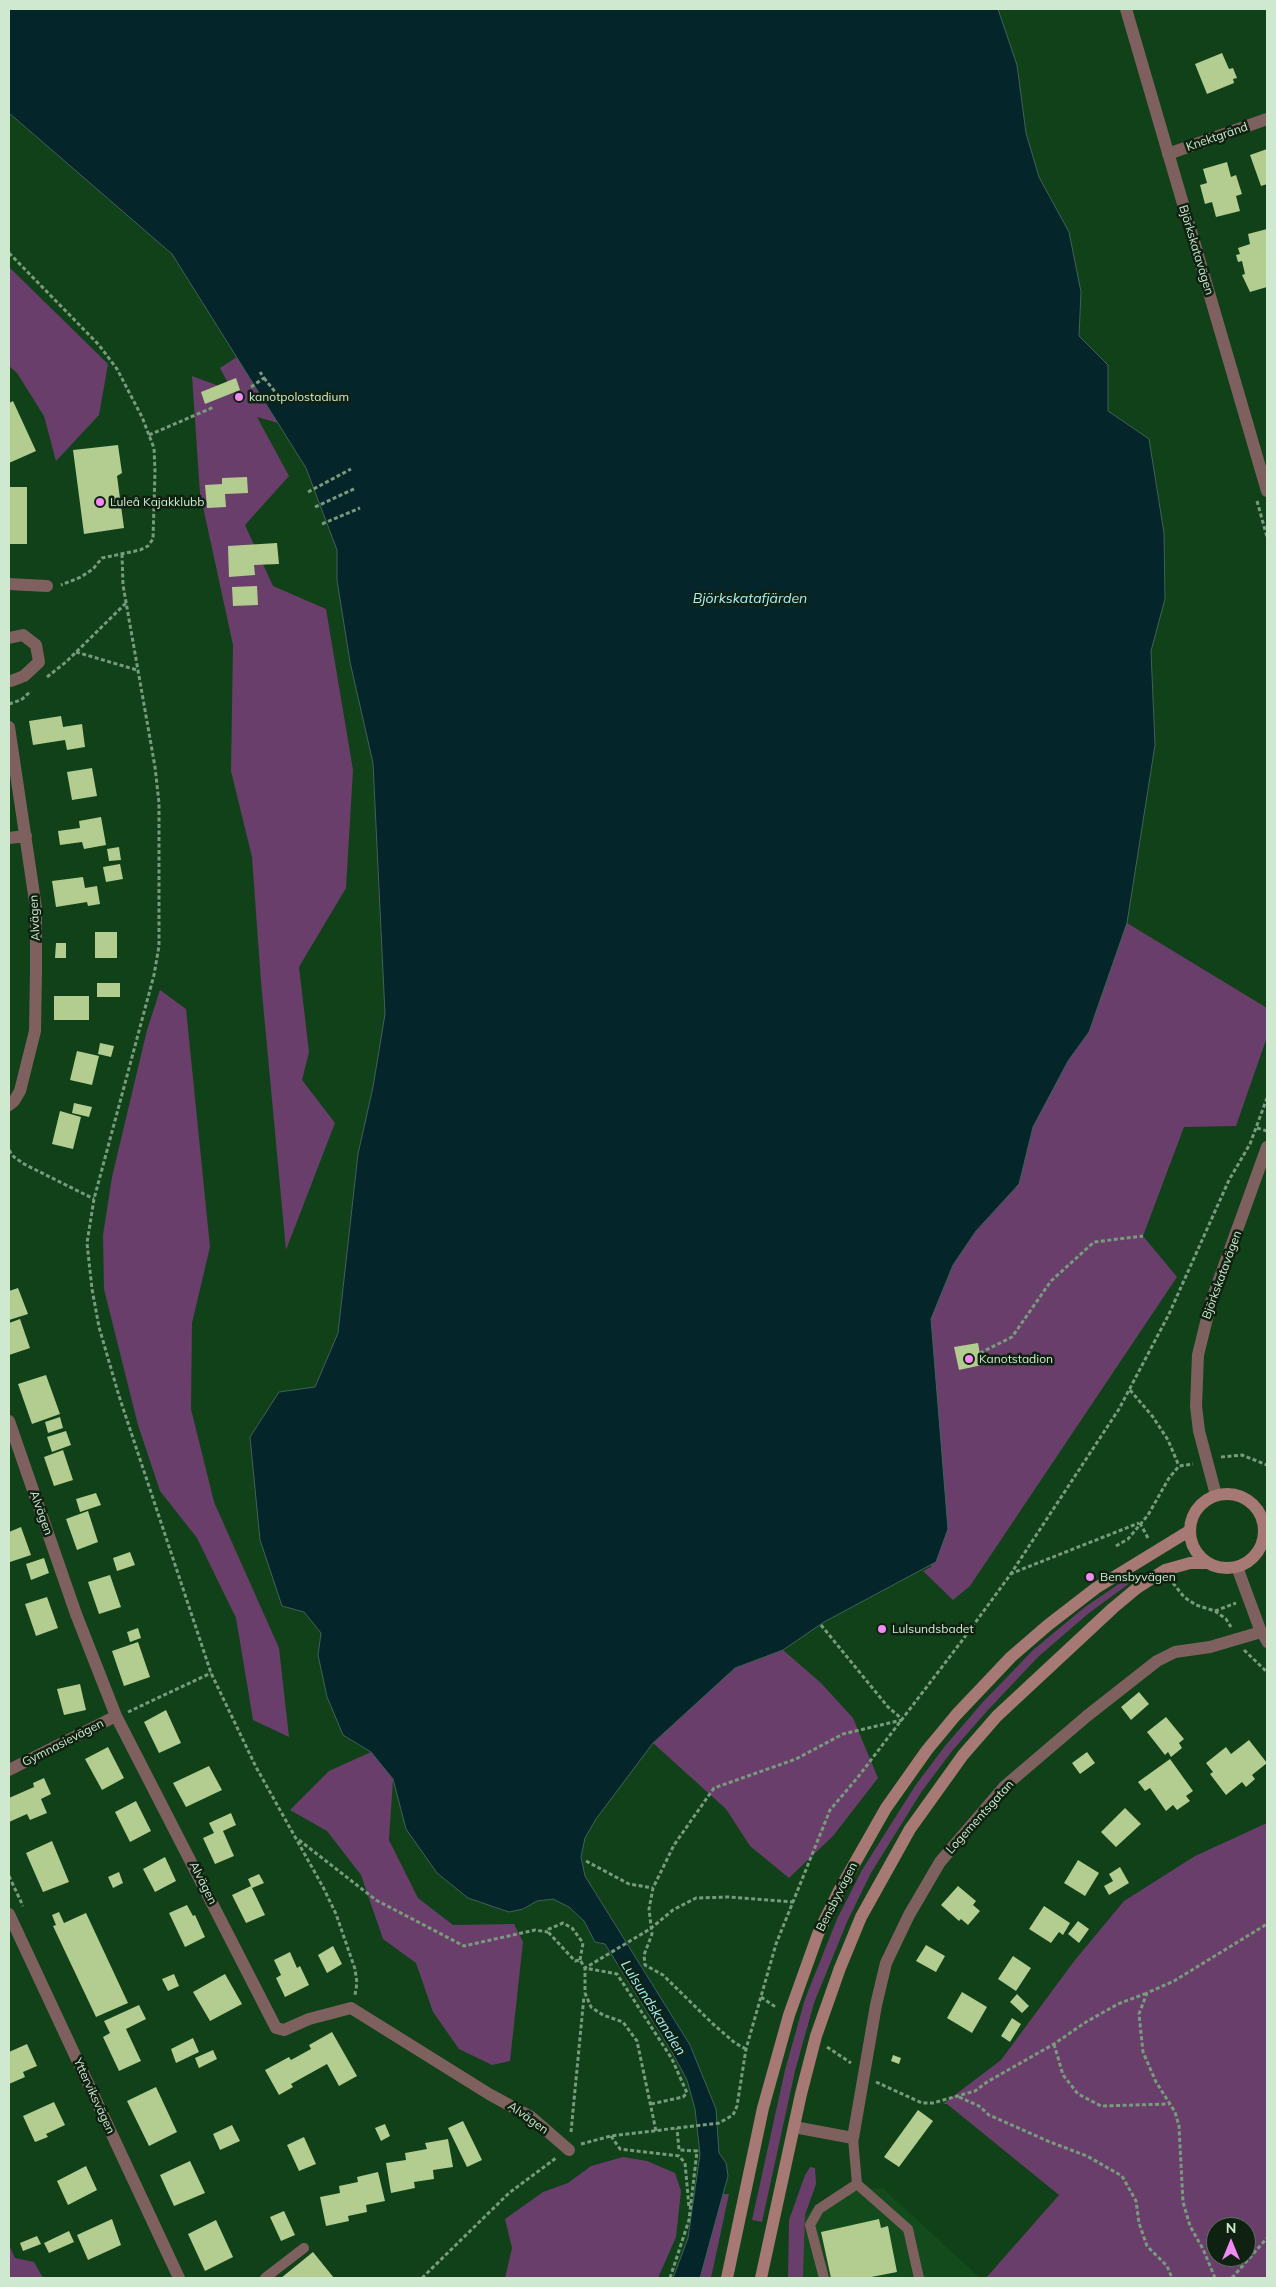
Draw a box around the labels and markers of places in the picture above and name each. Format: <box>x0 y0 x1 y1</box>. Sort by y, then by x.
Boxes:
place label: kanotpolostadium <box>249 390 349 404</box>
marker: kanotpolostadium <box>233 391 245 403</box>
place label: Luleå Kajakklubb <box>110 495 204 509</box>
marker: Luleå Kajakklubb <box>94 496 106 508</box>
place label: Kanotstadion <box>979 1352 1053 1366</box>
marker: Kanotstadion <box>963 1353 975 1365</box>
place label: Bensbyvägen <box>1100 1570 1176 1584</box>
marker: Bensbyvägen <box>1084 1571 1096 1583</box>
place label: Lulsundsbadet <box>892 1622 974 1636</box>
marker: Lulsundsbadet <box>876 1623 888 1635</box>

